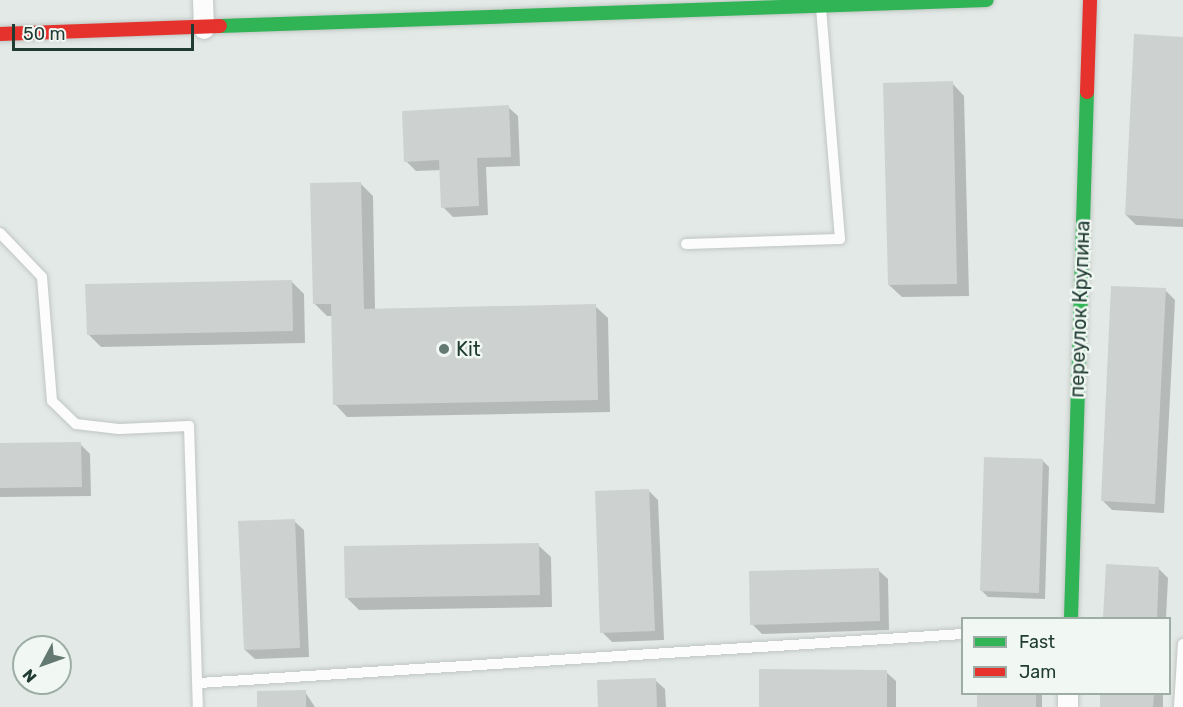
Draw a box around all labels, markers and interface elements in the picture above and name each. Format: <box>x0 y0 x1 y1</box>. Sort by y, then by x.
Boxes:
scale bar <box>15 12 196 50</box>
text: 50 m <box>23 23 66 45</box>
street label: переулок Крупина <box>1065 220 1095 398</box>
place label: Kit <box>456 337 481 361</box>
marker: Kit <box>437 342 451 356</box>
legend <box>961 617 1171 695</box>
text: Fast <box>1019 631 1055 653</box>
north arrow <box>12 635 72 695</box>
text: Jam <box>1019 661 1056 683</box>
text: N <box>19 665 40 686</box>

